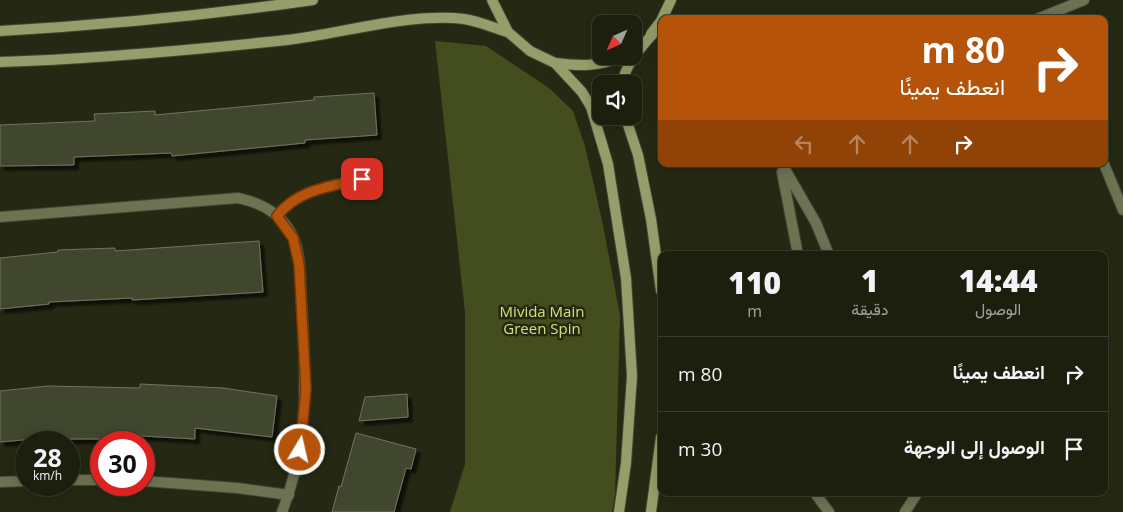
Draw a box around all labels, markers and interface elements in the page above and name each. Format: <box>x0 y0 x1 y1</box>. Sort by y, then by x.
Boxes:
north arrow <box>592 15 642 65</box>
map controls <box>592 15 642 125</box>
text: 80 m <box>922 26 1005 73</box>
icon: right <box>1023 35 1088 100</box>
text: انعطف يمينًا <box>899 71 1005 101</box>
button: sound <box>592 75 642 125</box>
icon: left <box>790 130 818 158</box>
icon: ahead <box>843 130 871 158</box>
icon: ahead <box>896 130 924 158</box>
icon: right <box>949 130 977 158</box>
pin <box>341 158 383 200</box>
icon: arrive <box>348 165 376 193</box>
text: 1 <box>861 260 879 301</box>
text: 14:44 <box>959 260 1038 301</box>
text: 110 <box>728 262 781 303</box>
text: دقيقة <box>851 298 888 320</box>
text: الوصول <box>975 298 1021 320</box>
text: m <box>747 300 762 322</box>
park label: Mivida Main Green Spin <box>500 301 584 338</box>
text: انعطف يمينًا <box>952 359 1045 385</box>
icon: right <box>1060 360 1088 388</box>
text: 80 m <box>678 361 722 387</box>
position arrow <box>273 423 325 475</box>
speed limit sign: 30 <box>90 431 155 496</box>
text: الوصول إلى الوجهة <box>904 434 1045 460</box>
icon: arrive <box>1060 435 1088 463</box>
text: 30 m <box>678 436 722 462</box>
text: 28 <box>33 440 62 474</box>
text: km/h <box>33 467 62 484</box>

